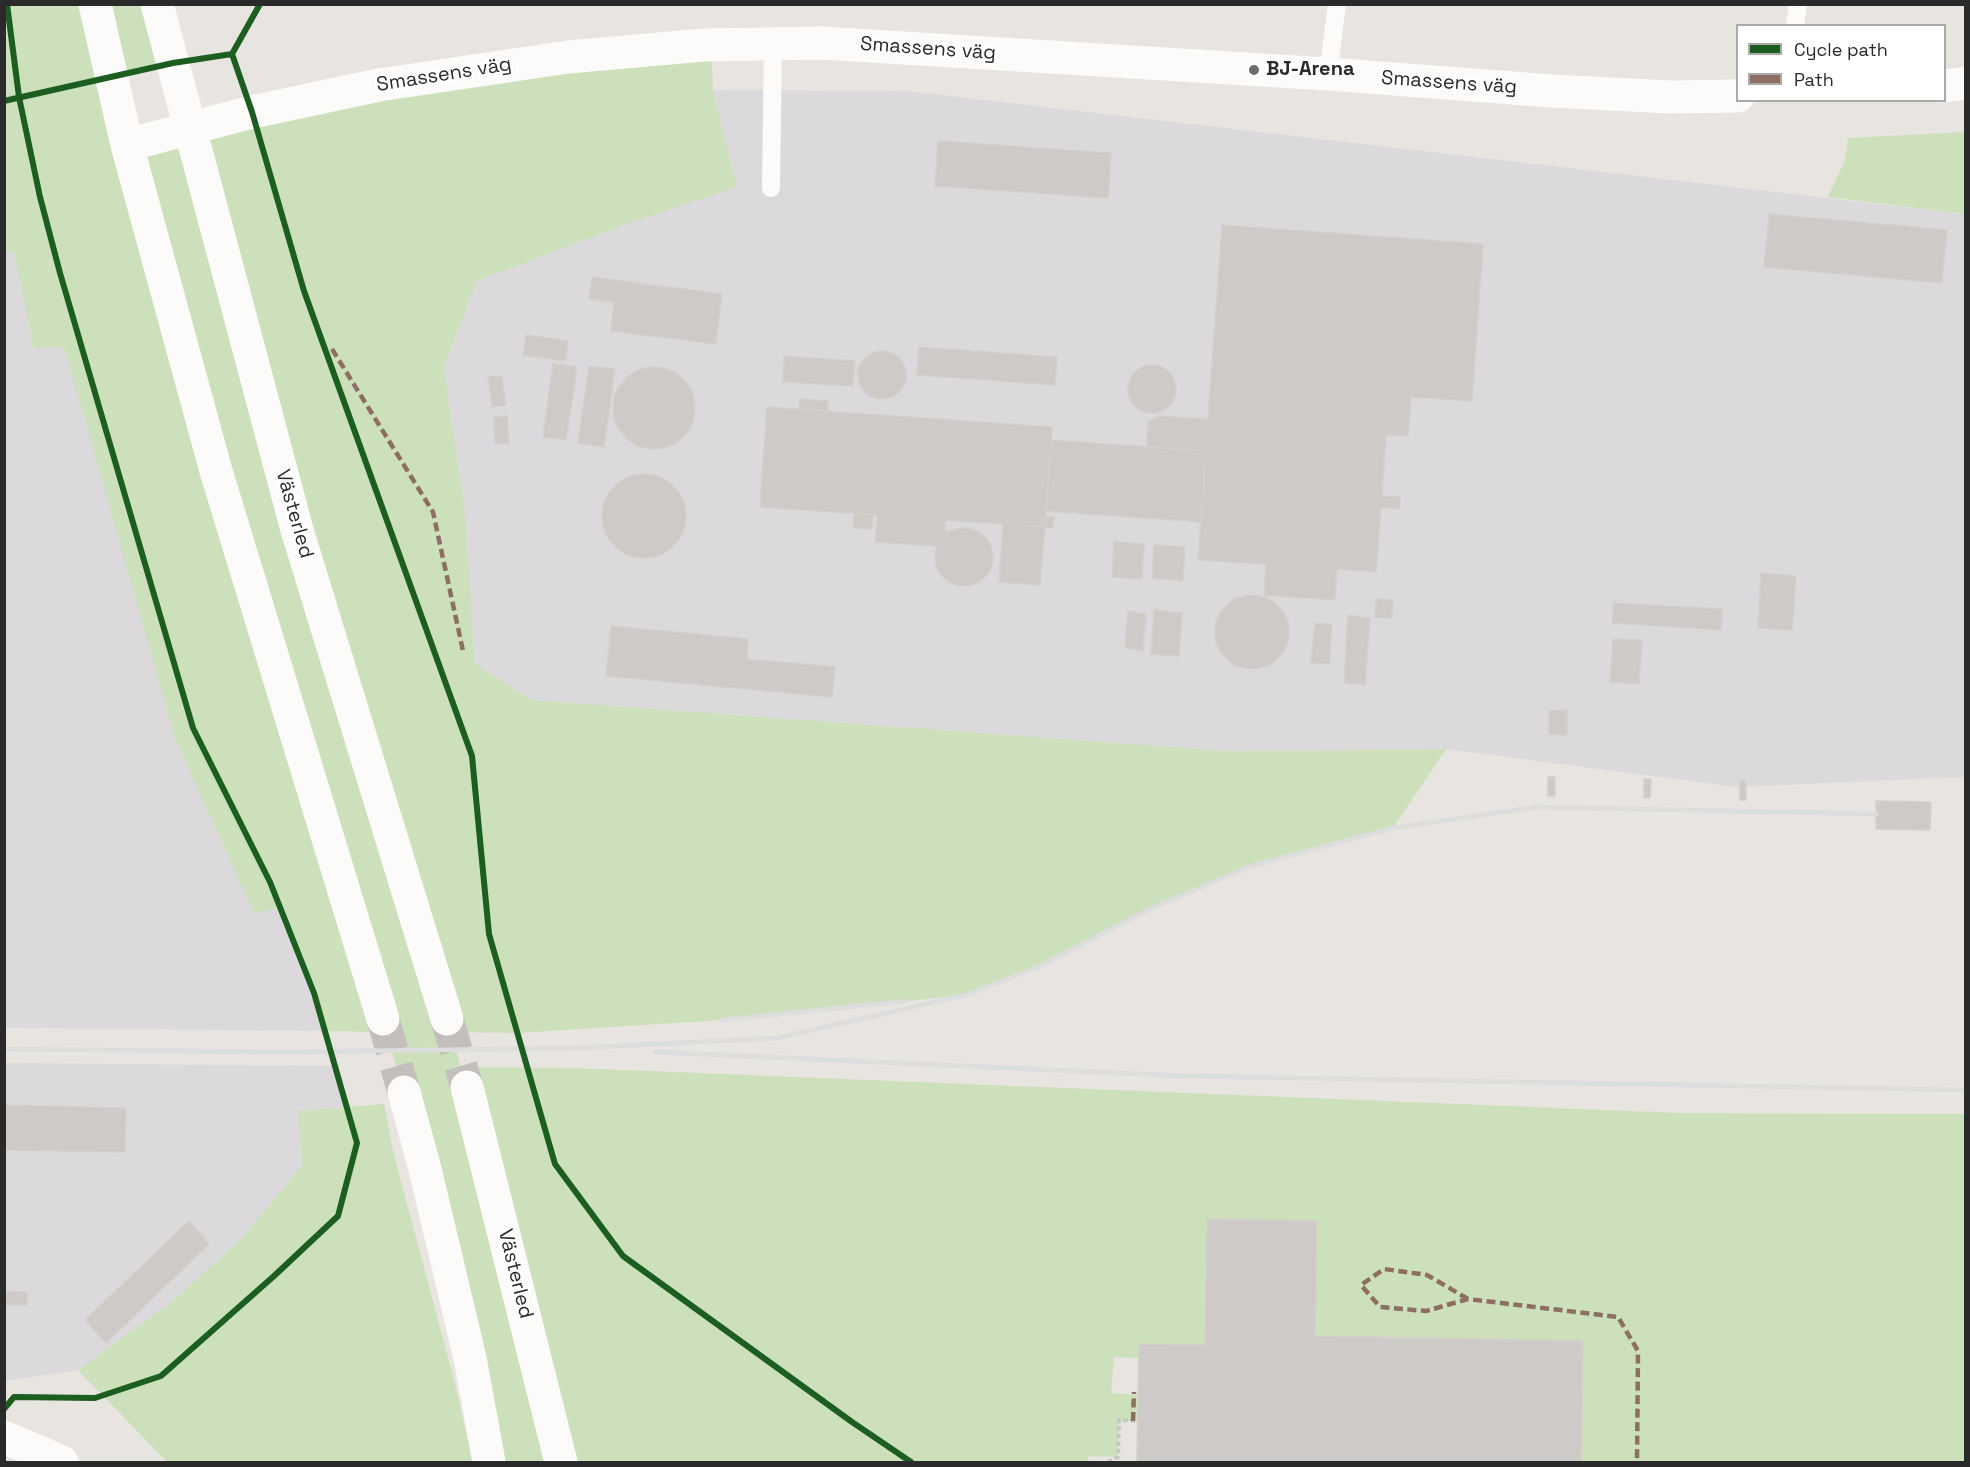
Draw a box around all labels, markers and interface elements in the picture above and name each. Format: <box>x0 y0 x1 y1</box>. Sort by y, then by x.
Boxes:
legend <box>1736 24 1946 102</box>
street label: Smassens väg <box>859 32 997 66</box>
text: Cycle path <box>1794 38 1888 61</box>
street label: Smassens väg <box>375 52 513 98</box>
place label: BJ-Arena <box>1266 58 1355 82</box>
marker: BJ-Arena <box>1247 63 1261 77</box>
street label: Smassens väg <box>1380 66 1518 100</box>
text: Path <box>1794 68 1834 91</box>
street label: Västerled <box>270 467 318 561</box>
street label: Västerled <box>492 1227 538 1321</box>

